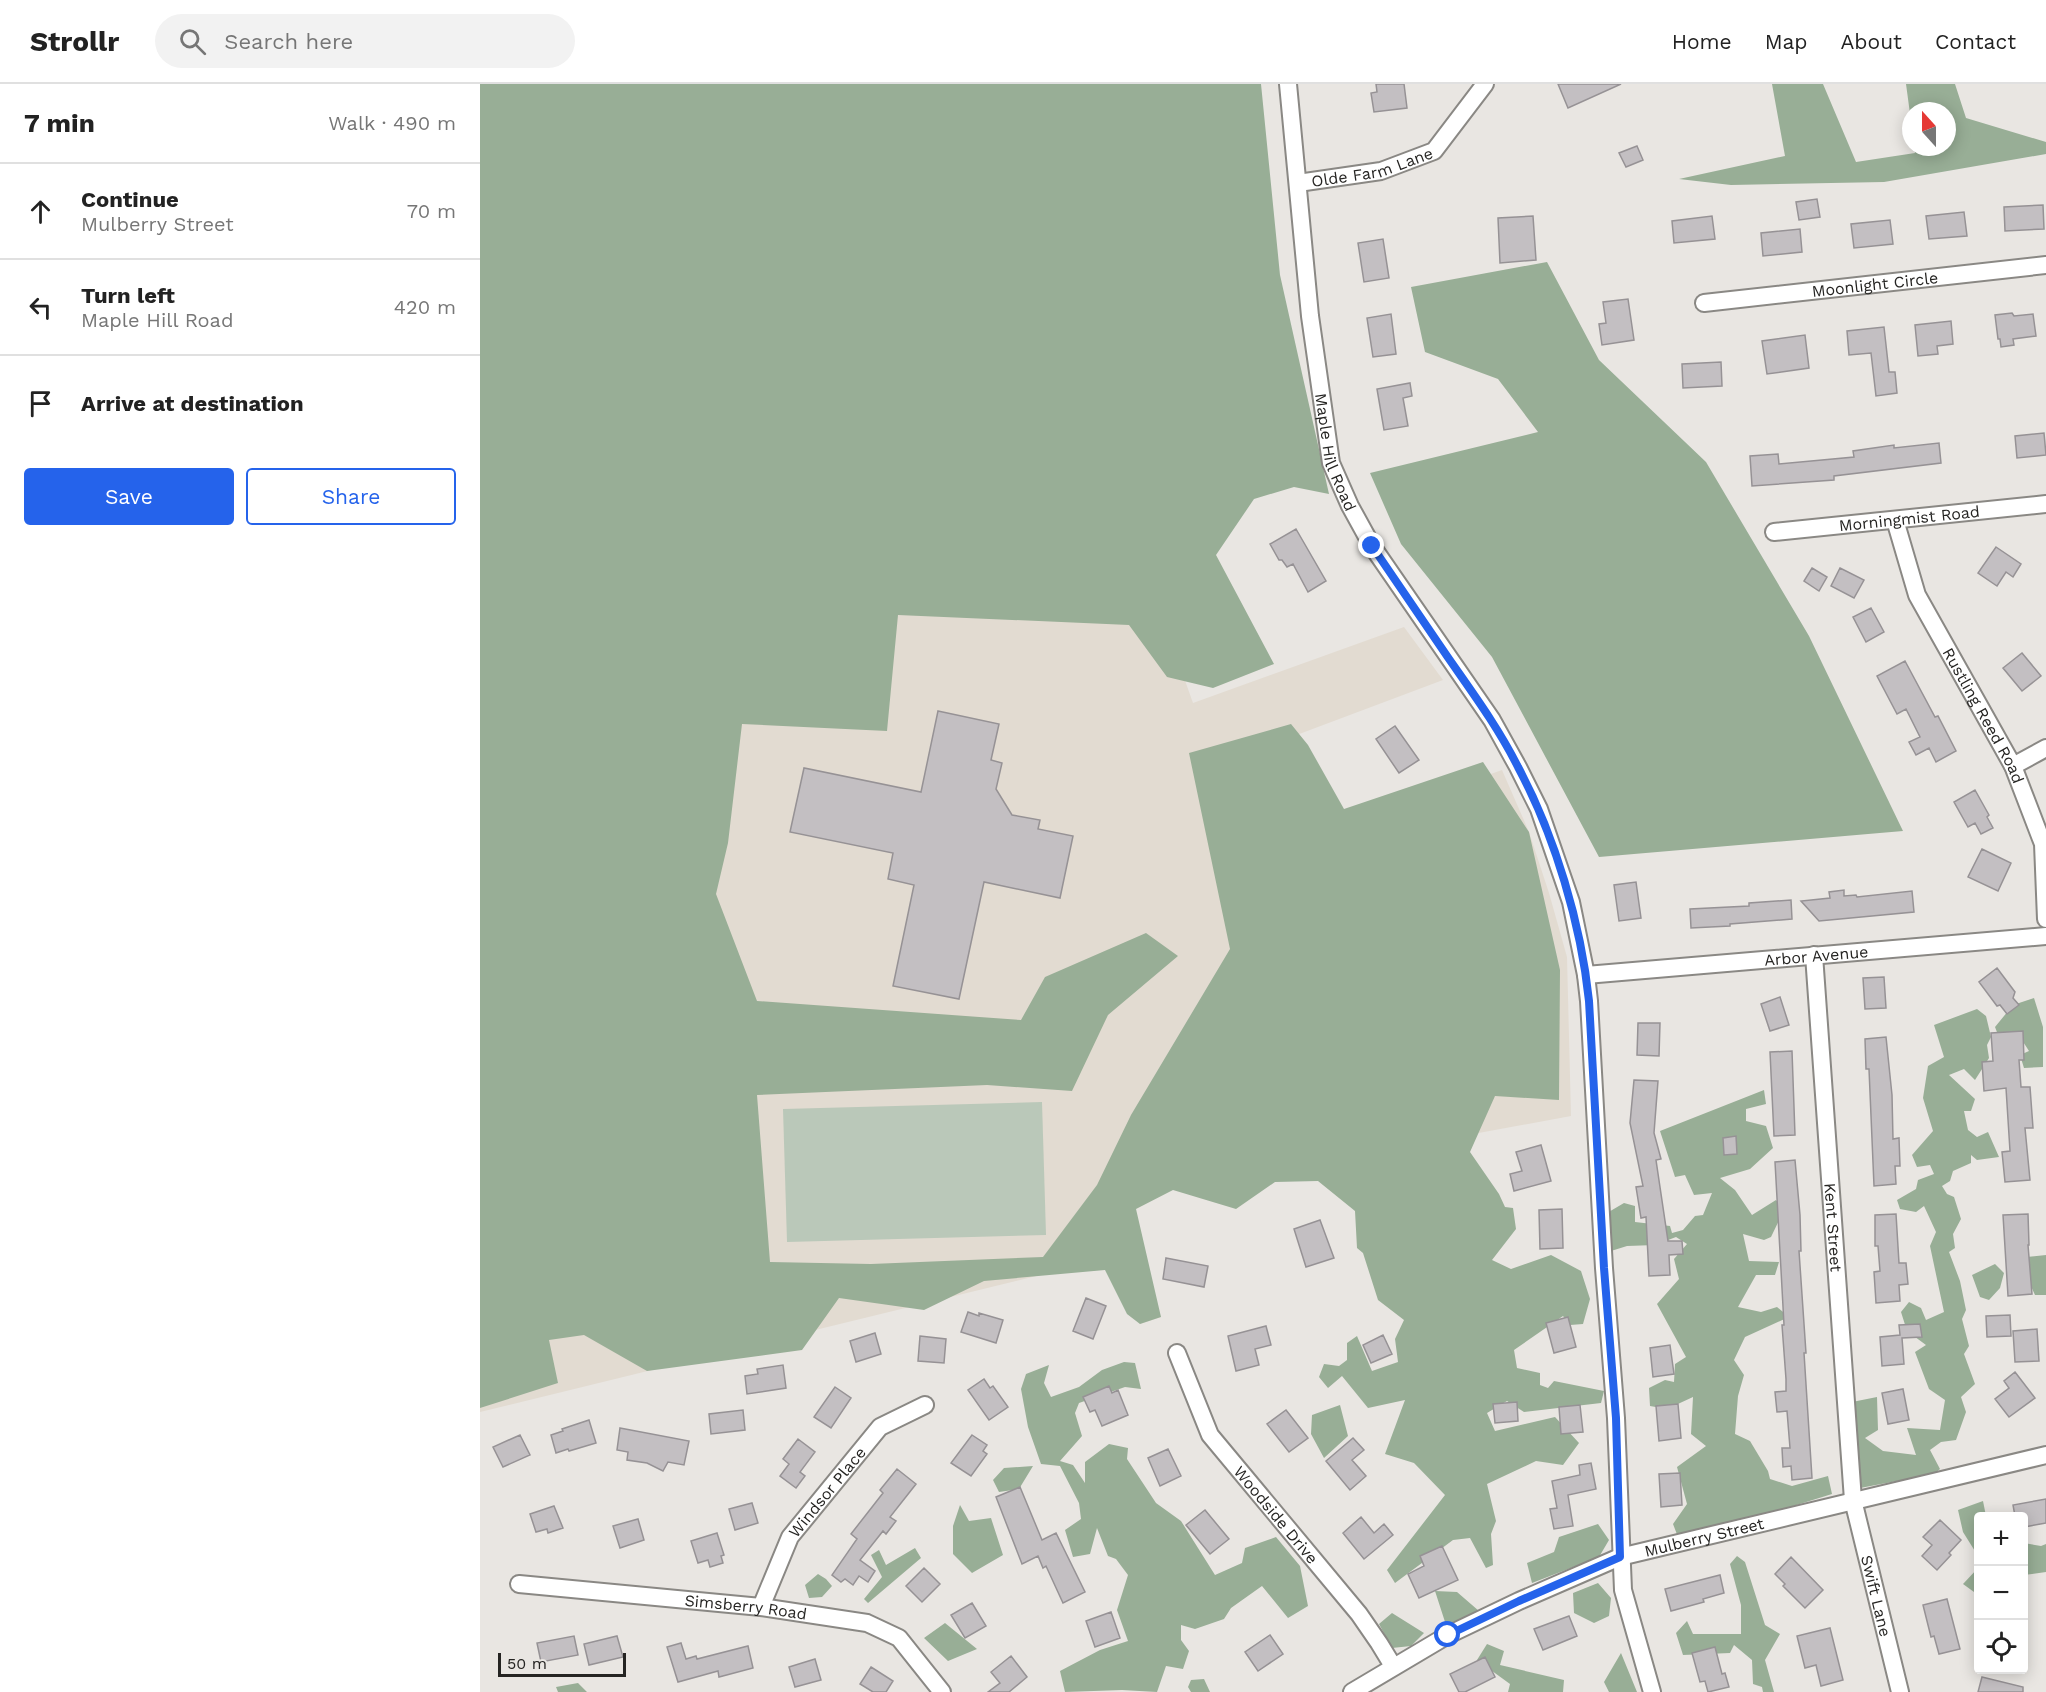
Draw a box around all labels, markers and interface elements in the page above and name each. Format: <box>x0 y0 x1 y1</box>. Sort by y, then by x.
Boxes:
search box <box>155 14 575 68</box>
text: Strollr <box>30 25 119 58</box>
icon: search <box>176 25 209 58</box>
text: Search here <box>224 29 353 54</box>
text: Home <box>1672 29 1732 54</box>
text: Map <box>1765 29 1808 54</box>
text: About <box>1841 29 1902 54</box>
text: Contact <box>1935 29 2016 54</box>
north arrow <box>1902 102 1956 156</box>
text: 7 min <box>24 108 95 138</box>
text: Walk · 490 m <box>328 111 456 135</box>
street label: Olde Farm Lane <box>1310 143 1435 191</box>
text: Continue <box>81 187 179 212</box>
icon: ahead <box>24 195 57 228</box>
text: 70 m <box>407 199 456 223</box>
text: Mulberry Street <box>81 212 234 236</box>
street label: Moonlight Circle <box>1811 268 1939 301</box>
text: Turn left <box>81 283 175 308</box>
icon: left <box>24 291 57 324</box>
text: 420 m <box>394 295 456 319</box>
text: Maple Hill Road <box>81 308 233 332</box>
icon: arrive <box>24 387 57 420</box>
text: Arrive at destination <box>81 391 304 416</box>
street label: Maple Hill Road <box>1311 392 1360 514</box>
button: Save <box>24 468 234 525</box>
button: Share <box>246 468 456 525</box>
street label: Morningmist Road <box>1838 502 1981 535</box>
route end <box>1358 532 1384 558</box>
street label: Rustling Reed Road <box>1939 645 2028 786</box>
street label: Arbor Avenue <box>1763 942 1869 970</box>
street label: Kent Street <box>1820 1182 1846 1273</box>
street label: Windsor Place <box>785 1443 870 1541</box>
street label: Woodside Drive <box>1230 1462 1322 1568</box>
map controls <box>1974 1512 2028 1674</box>
button: + <box>1974 1512 2028 1566</box>
street label: Mulberry Street <box>1643 1514 1766 1561</box>
street label: Swift Lane <box>1857 1553 1895 1639</box>
button: − <box>1974 1566 2028 1620</box>
street label: Simsberry Road <box>684 1591 808 1624</box>
button: locate <box>1974 1620 2028 1674</box>
route start <box>1434 1621 1460 1647</box>
scale bar <box>498 1650 626 1678</box>
text: 50 m <box>507 1654 547 1673</box>

